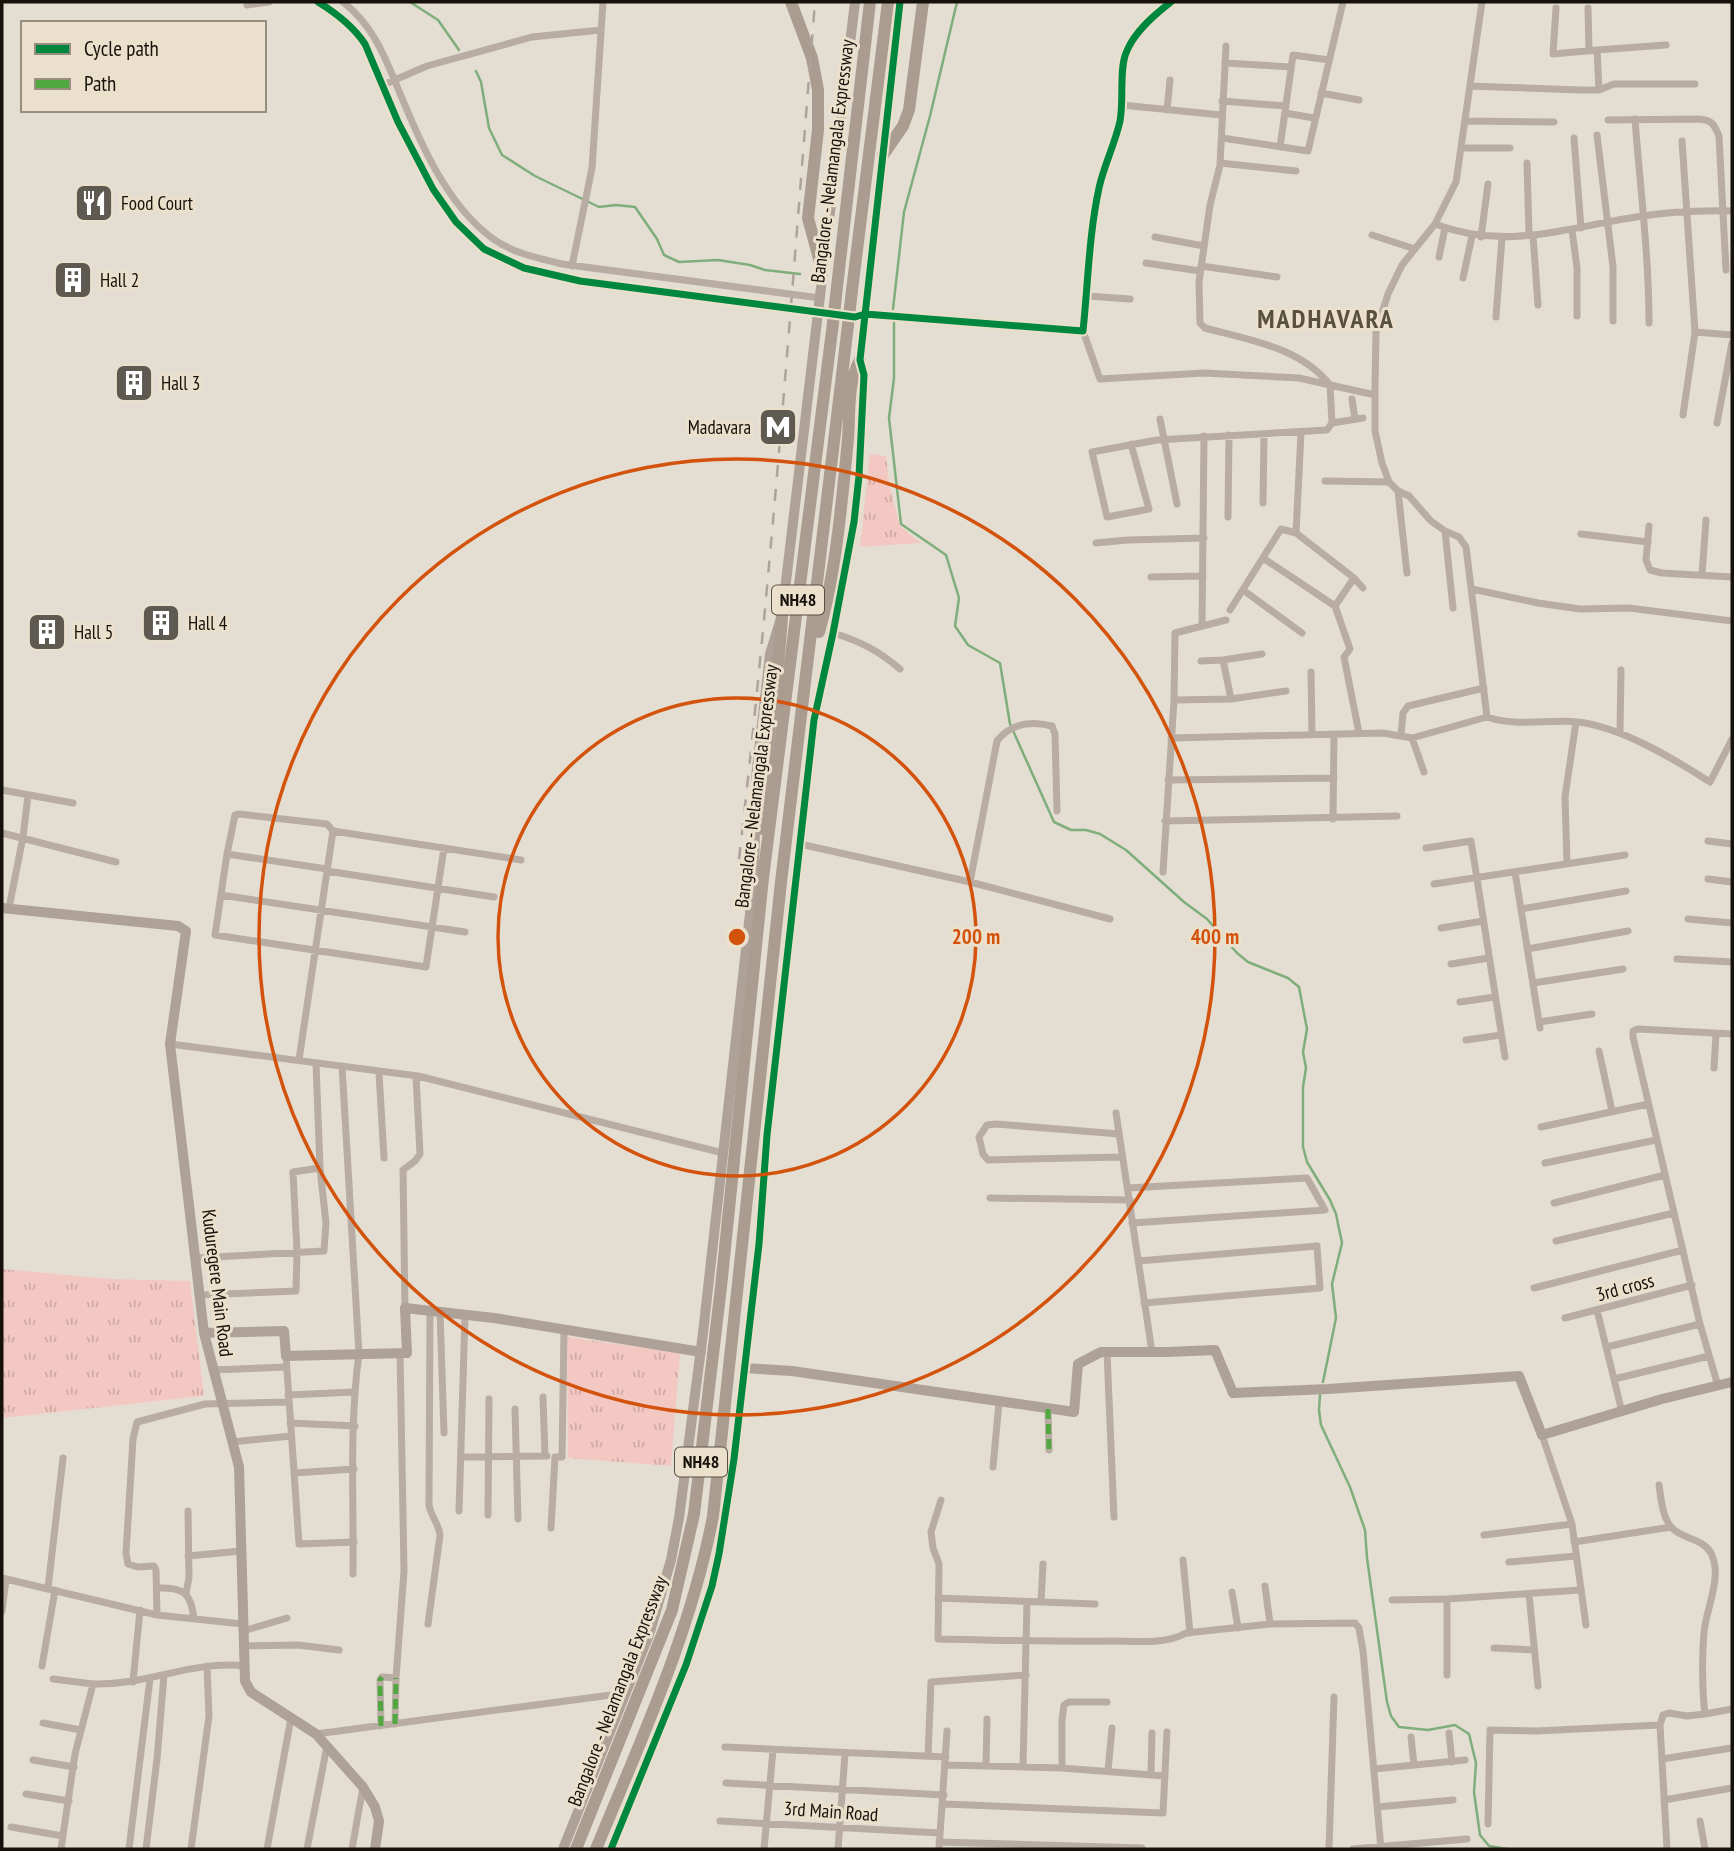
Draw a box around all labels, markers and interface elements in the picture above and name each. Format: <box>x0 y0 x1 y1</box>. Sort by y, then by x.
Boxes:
legend <box>21 21 266 112</box>
text: Cycle path <box>84 35 159 62</box>
street label: Bangalore - Nelamangala Expressway <box>805 37 859 284</box>
text: Path <box>84 70 116 97</box>
restaurant icon: Food Court <box>73 182 115 224</box>
place label: Food Court <box>121 191 194 215</box>
building icon: Hall 2 <box>52 259 94 301</box>
place label: Hall 2 <box>100 268 139 292</box>
district label: MADHAVARA <box>1257 302 1395 335</box>
building icon: Hall 3 <box>113 362 155 404</box>
place label: Hall 3 <box>161 371 200 395</box>
metro station icon: Madavara <box>757 406 799 448</box>
place label: Madavara <box>688 415 751 439</box>
road number: NH48 <box>772 586 824 614</box>
building icon: Hall 4 <box>140 602 182 644</box>
building icon: Hall 5 <box>26 611 68 653</box>
place label: Hall 4 <box>188 611 228 635</box>
place label: Hall 5 <box>74 620 113 644</box>
street label: Bangalore - Nelamangala Expressway <box>729 662 783 909</box>
text: 200 m <box>952 923 1000 950</box>
text: 400 m <box>1191 923 1239 950</box>
centre of rings <box>725 925 749 949</box>
street label: Kuduregere Main Road <box>197 1208 239 1358</box>
street label: 3rd cross <box>1593 1268 1657 1306</box>
road number: NH48 <box>675 1448 727 1476</box>
street label: Bangalore - Nelamangala Expressway <box>562 1572 672 1810</box>
street label: 3rd Main Road <box>783 1796 879 1826</box>

